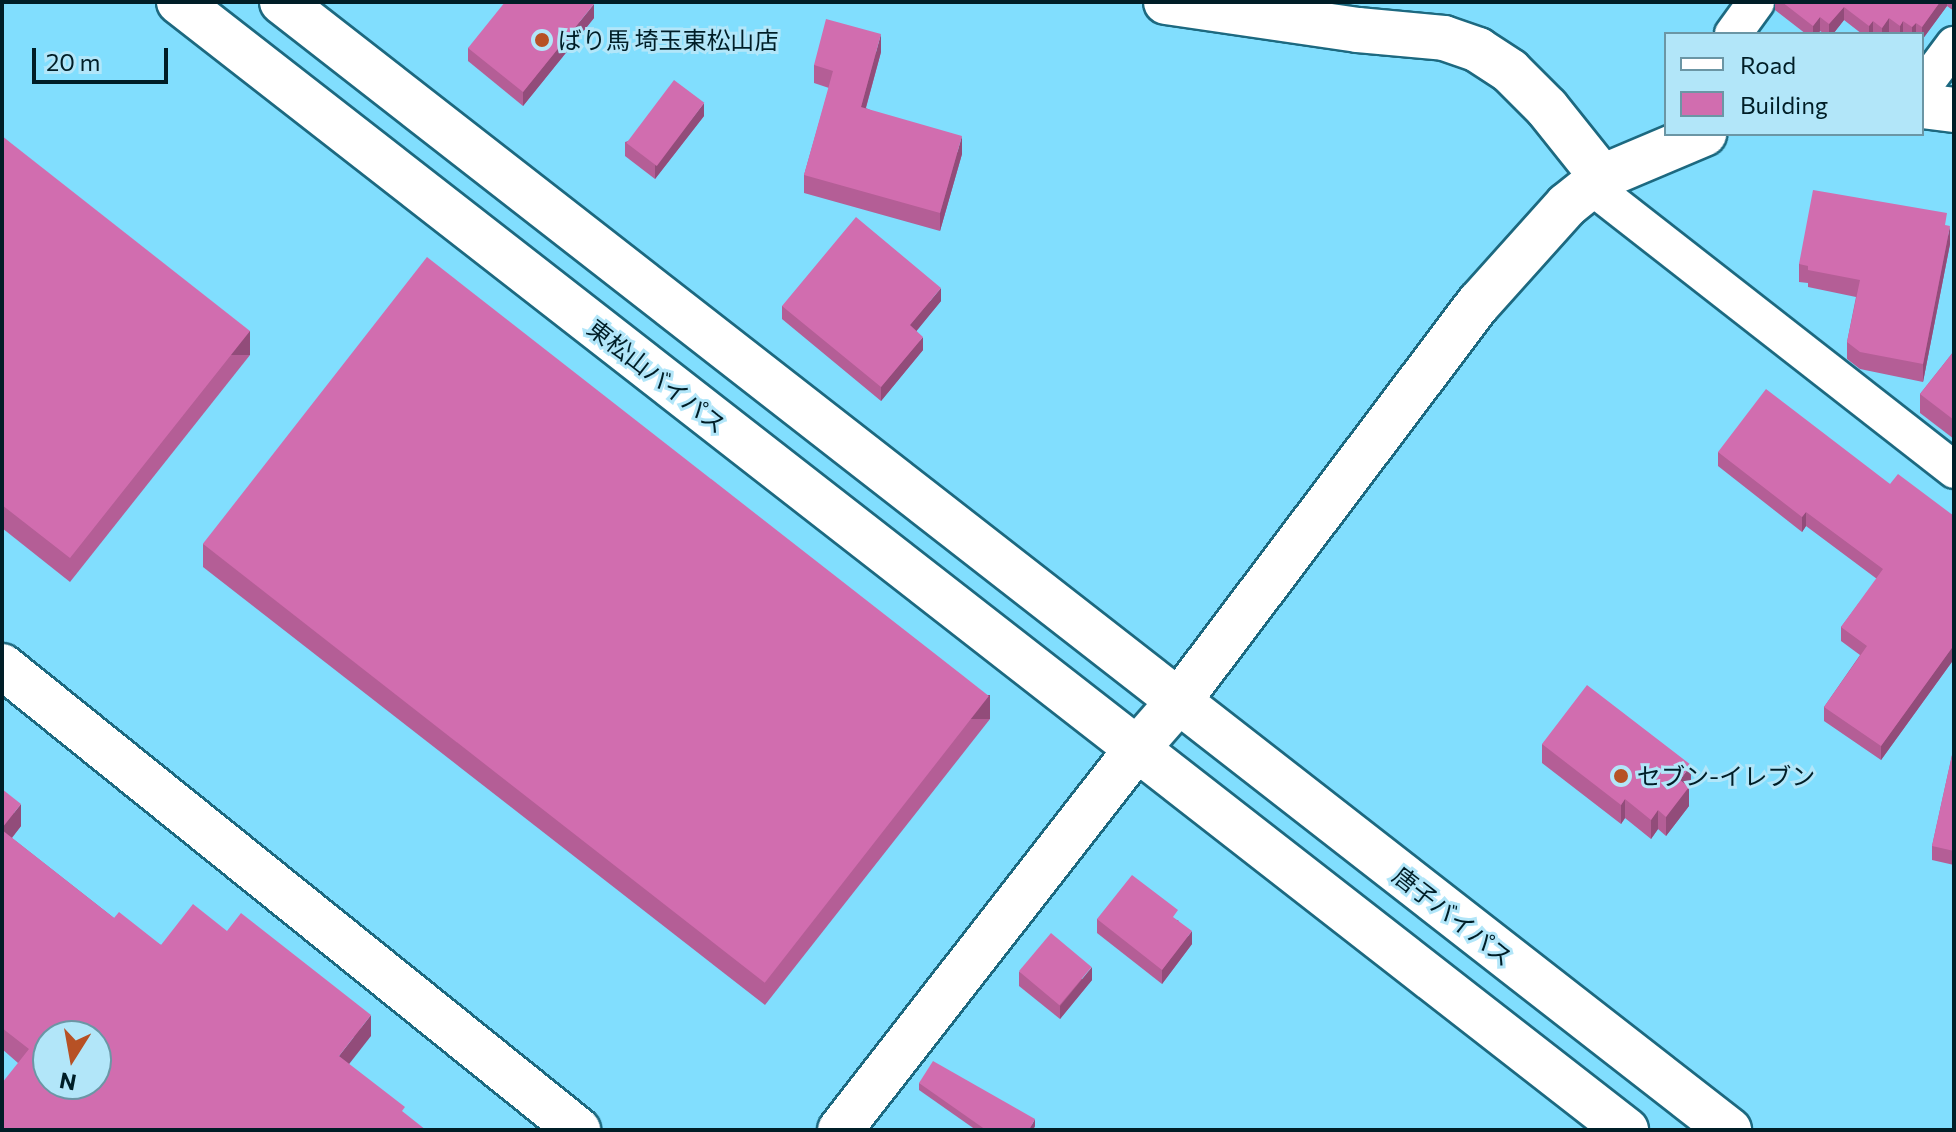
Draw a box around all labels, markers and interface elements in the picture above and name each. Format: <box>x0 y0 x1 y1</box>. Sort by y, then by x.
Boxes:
place label: ばり馬 埼玉東松山店 <box>558 26 779 54</box>
marker: ばり馬 埼玉東松山店 <box>533 31 551 49</box>
scale bar <box>36 32 172 82</box>
legend <box>1664 32 1924 136</box>
text: 20 m <box>46 47 100 76</box>
text: Road <box>1740 50 1796 79</box>
text: Building <box>1740 90 1828 119</box>
street label: 東松山バイパス <box>582 313 732 439</box>
place label: セブン-イレブン <box>1637 762 1815 790</box>
marker: セブン-イレブン <box>1612 767 1630 785</box>
street label: 唐子バイパス <box>1387 860 1519 972</box>
north arrow <box>32 1020 112 1100</box>
text: N <box>57 1067 78 1097</box>

